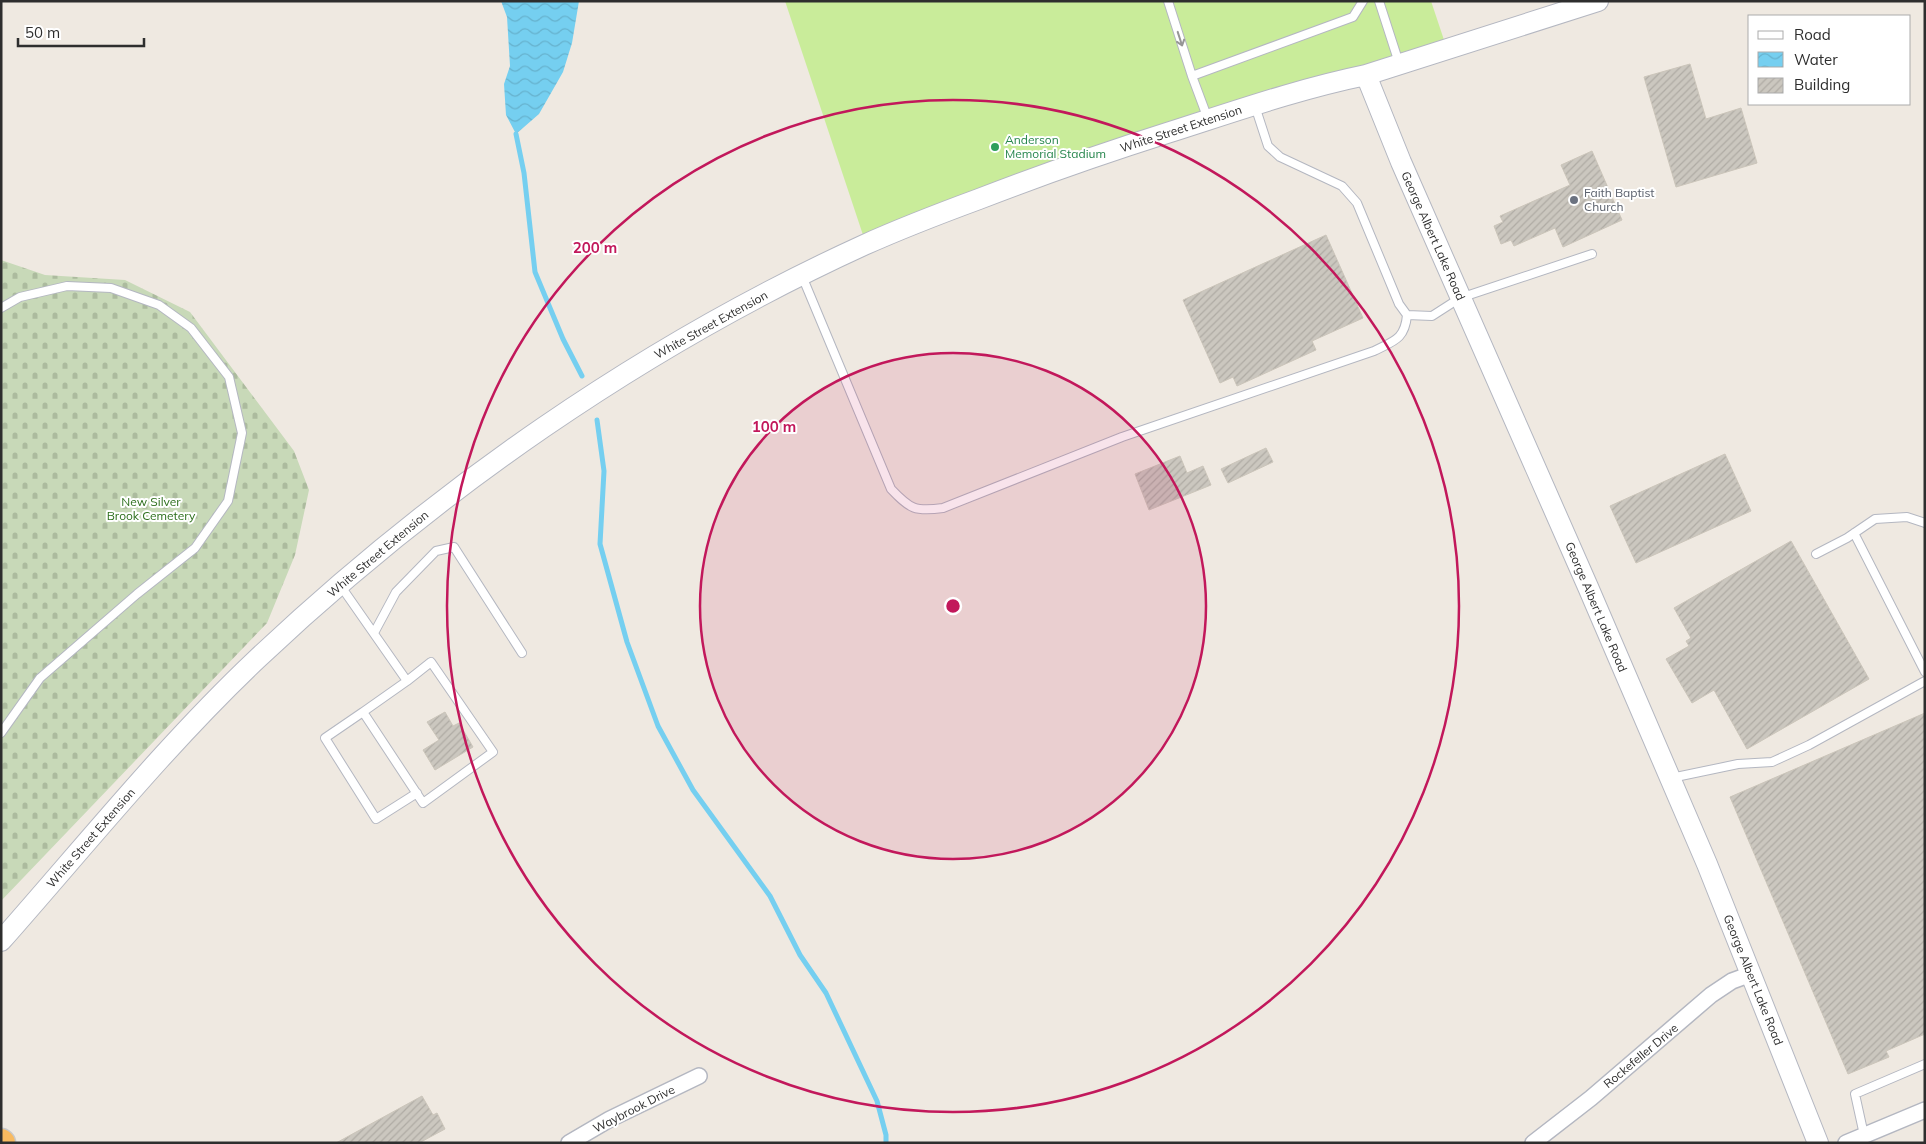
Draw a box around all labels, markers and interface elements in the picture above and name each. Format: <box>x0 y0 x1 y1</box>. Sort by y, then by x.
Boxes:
scale bar <box>18 15 144 47</box>
legend <box>1748 15 1911 105</box>
text: 50 m <box>25 23 60 42</box>
text: Road <box>1794 25 1831 44</box>
one-way arrow <box>1176 30 1185 46</box>
text: Water <box>1794 50 1838 69</box>
text: Building <box>1794 75 1850 94</box>
street label: White Street Extension <box>1118 102 1244 155</box>
place label: Anderson Memorial Stadium <box>1005 132 1106 161</box>
marker: Anderson Memorial Stadium <box>989 141 1001 153</box>
street label: George Albert Lake Road <box>1398 169 1469 303</box>
place label: Faith Baptist Church <box>1584 185 1655 214</box>
marker: Faith Baptist Church <box>1568 194 1580 206</box>
text: 200 m <box>573 238 617 257</box>
street label: White Street Extension <box>651 287 770 362</box>
text: 100 m <box>752 417 796 436</box>
park label: New Silver Brook Cemetery <box>107 494 196 523</box>
street label: White Street Extension <box>324 507 431 600</box>
street label: George Albert Lake Road <box>1562 540 1631 674</box>
centre of rings <box>944 597 962 615</box>
street label: White Street Extension <box>43 785 138 891</box>
street label: George Albert Lake Road <box>1720 912 1787 1047</box>
street label: Rockefeller Drive <box>1600 1020 1681 1091</box>
street label: Waybrook Drive <box>590 1082 677 1136</box>

